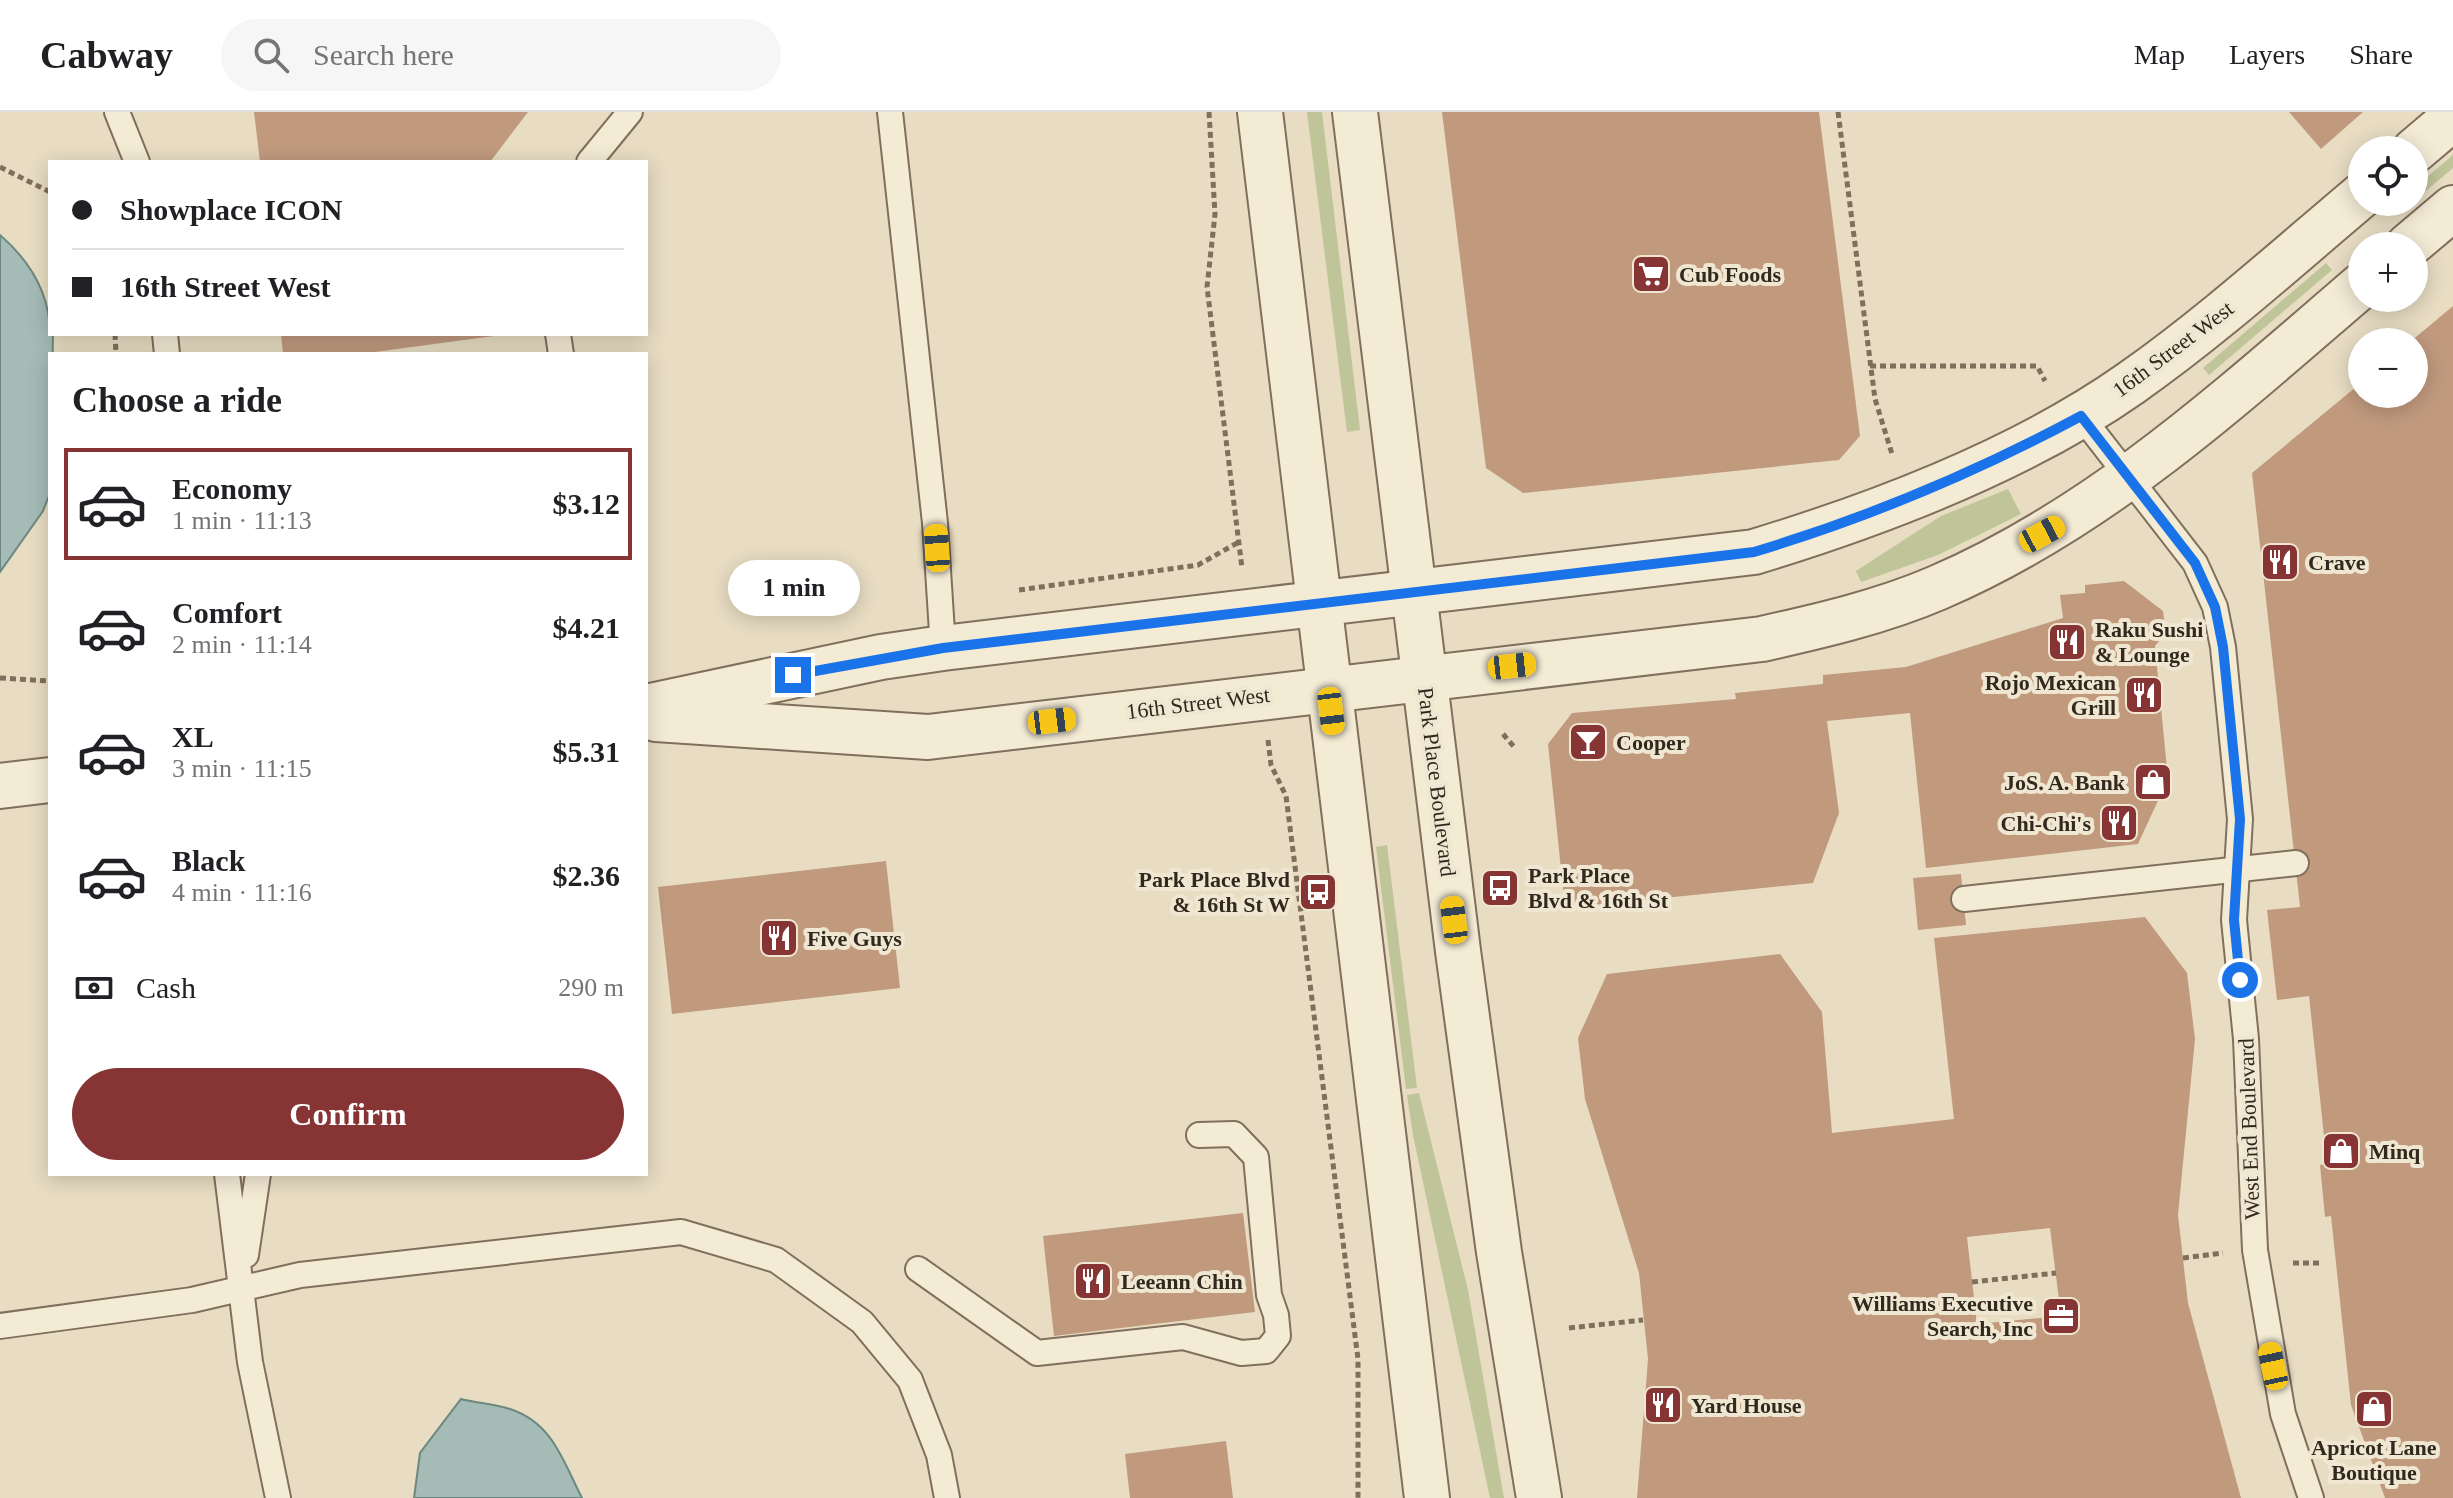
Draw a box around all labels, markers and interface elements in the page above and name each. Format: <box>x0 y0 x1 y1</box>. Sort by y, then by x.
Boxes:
search box <box>221 19 781 91</box>
icon: search <box>249 33 293 77</box>
text: Cabway <box>40 34 173 76</box>
text: Search here <box>313 38 454 71</box>
text: Map <box>2134 39 2185 70</box>
text: Layers <box>2229 39 2305 70</box>
text: Share <box>2349 39 2413 70</box>
map controls <box>2348 136 2428 408</box>
button: locate <box>2348 136 2428 216</box>
text: Showplace ICON <box>120 193 343 226</box>
button: + <box>2348 232 2428 312</box>
supermarket icon: Cub Foods <box>1630 253 1672 295</box>
place label: Cub Foods <box>1679 262 1782 287</box>
text: 16th Street West <box>120 270 331 303</box>
street label: 16th Street West <box>2108 296 2238 402</box>
button: − <box>2348 328 2428 408</box>
text: Choose a ride <box>72 380 282 420</box>
icon: car <box>76 468 148 540</box>
text: Economy <box>172 472 292 505</box>
text: $3.12 <box>553 487 620 520</box>
text: 1 min · 11:13 <box>172 506 312 535</box>
car <box>2015 512 2069 556</box>
car <box>923 523 951 573</box>
restaurant icon: Crave <box>2259 541 2301 583</box>
place label: Crave <box>2308 550 2366 575</box>
callout: 1 min <box>727 559 859 615</box>
text: 1 min <box>763 573 825 602</box>
icon: car <box>76 592 148 664</box>
text: Comfort <box>172 596 282 629</box>
text: $4.21 <box>553 611 620 644</box>
place label: Raku Sushi & Lounge <box>2095 617 2203 667</box>
restaurant icon: Raku Sushi & Lounge <box>2046 621 2088 663</box>
text: 2 min · 11:14 <box>172 630 312 659</box>
car <box>1487 652 1537 680</box>
route end <box>775 657 811 693</box>
place label: Rojo Mexican Grill <box>1985 670 2116 720</box>
restaurant icon: Rojo Mexican Grill <box>2123 674 2165 716</box>
street label: 16th Street West <box>1125 682 1271 724</box>
car <box>1316 686 1346 736</box>
street label: Park Place Boulevard <box>1413 686 1461 878</box>
car <box>1027 706 1077 736</box>
icon: car <box>76 716 148 788</box>
text: XL <box>172 720 214 753</box>
bar icon: Cooper <box>1567 721 1609 763</box>
place label: Cooper <box>1616 730 1686 755</box>
text: $5.31 <box>553 735 620 768</box>
text: 3 min · 11:15 <box>172 754 312 783</box>
shop icon: JoS. A. Bank <box>2132 761 2174 803</box>
place label: JoS. A. Bank <box>2004 770 2126 795</box>
restaurant icon: Chi-Chi's <box>2098 802 2140 844</box>
place label: Chi-Chi's <box>2001 811 2091 836</box>
icon: car <box>76 840 148 912</box>
text: Black <box>172 844 245 877</box>
text: $2.36 <box>553 859 620 892</box>
place label: Park Place Blvd & 16th St <box>1528 863 1669 913</box>
place label: Park Place Blvd & 16th St W <box>1138 867 1290 917</box>
bus stop icon: Park Place Blvd & 16th St <box>1479 867 1521 909</box>
bus stop icon: Park Place Blvd & 16th St W <box>1297 871 1339 913</box>
text: 4 min · 11:16 <box>172 878 312 907</box>
car <box>1439 895 1469 945</box>
restaurant icon: Five Guys <box>758 917 800 959</box>
place label: Five Guys <box>807 926 902 951</box>
route start <box>2222 962 2258 998</box>
icon: cash <box>72 966 116 1010</box>
text: Cash <box>136 971 196 1004</box>
text: 290 m <box>558 973 624 1002</box>
street label: West End Boulevard <box>2233 1038 2265 1220</box>
button: Confirm <box>72 1068 624 1160</box>
shop icon: Minq <box>2320 1130 2362 1172</box>
place label: Minq <box>2369 1139 2421 1164</box>
restaurant icon: Leeann Chin <box>1072 1260 1114 1302</box>
place label: Leeann Chin <box>1121 1269 1243 1294</box>
place label: Williams Executive Search, Inc <box>1852 1291 2033 1341</box>
office icon: Williams Executive Search, Inc <box>2040 1295 2082 1337</box>
car <box>2256 1340 2290 1392</box>
restaurant icon: Yard House <box>1642 1384 1684 1426</box>
shop icon: Apricot Lane Boutique <box>2353 1388 2395 1430</box>
place label: Yard House <box>1691 1393 1802 1418</box>
place label: Apricot Lane Boutique <box>2311 1435 2437 1485</box>

